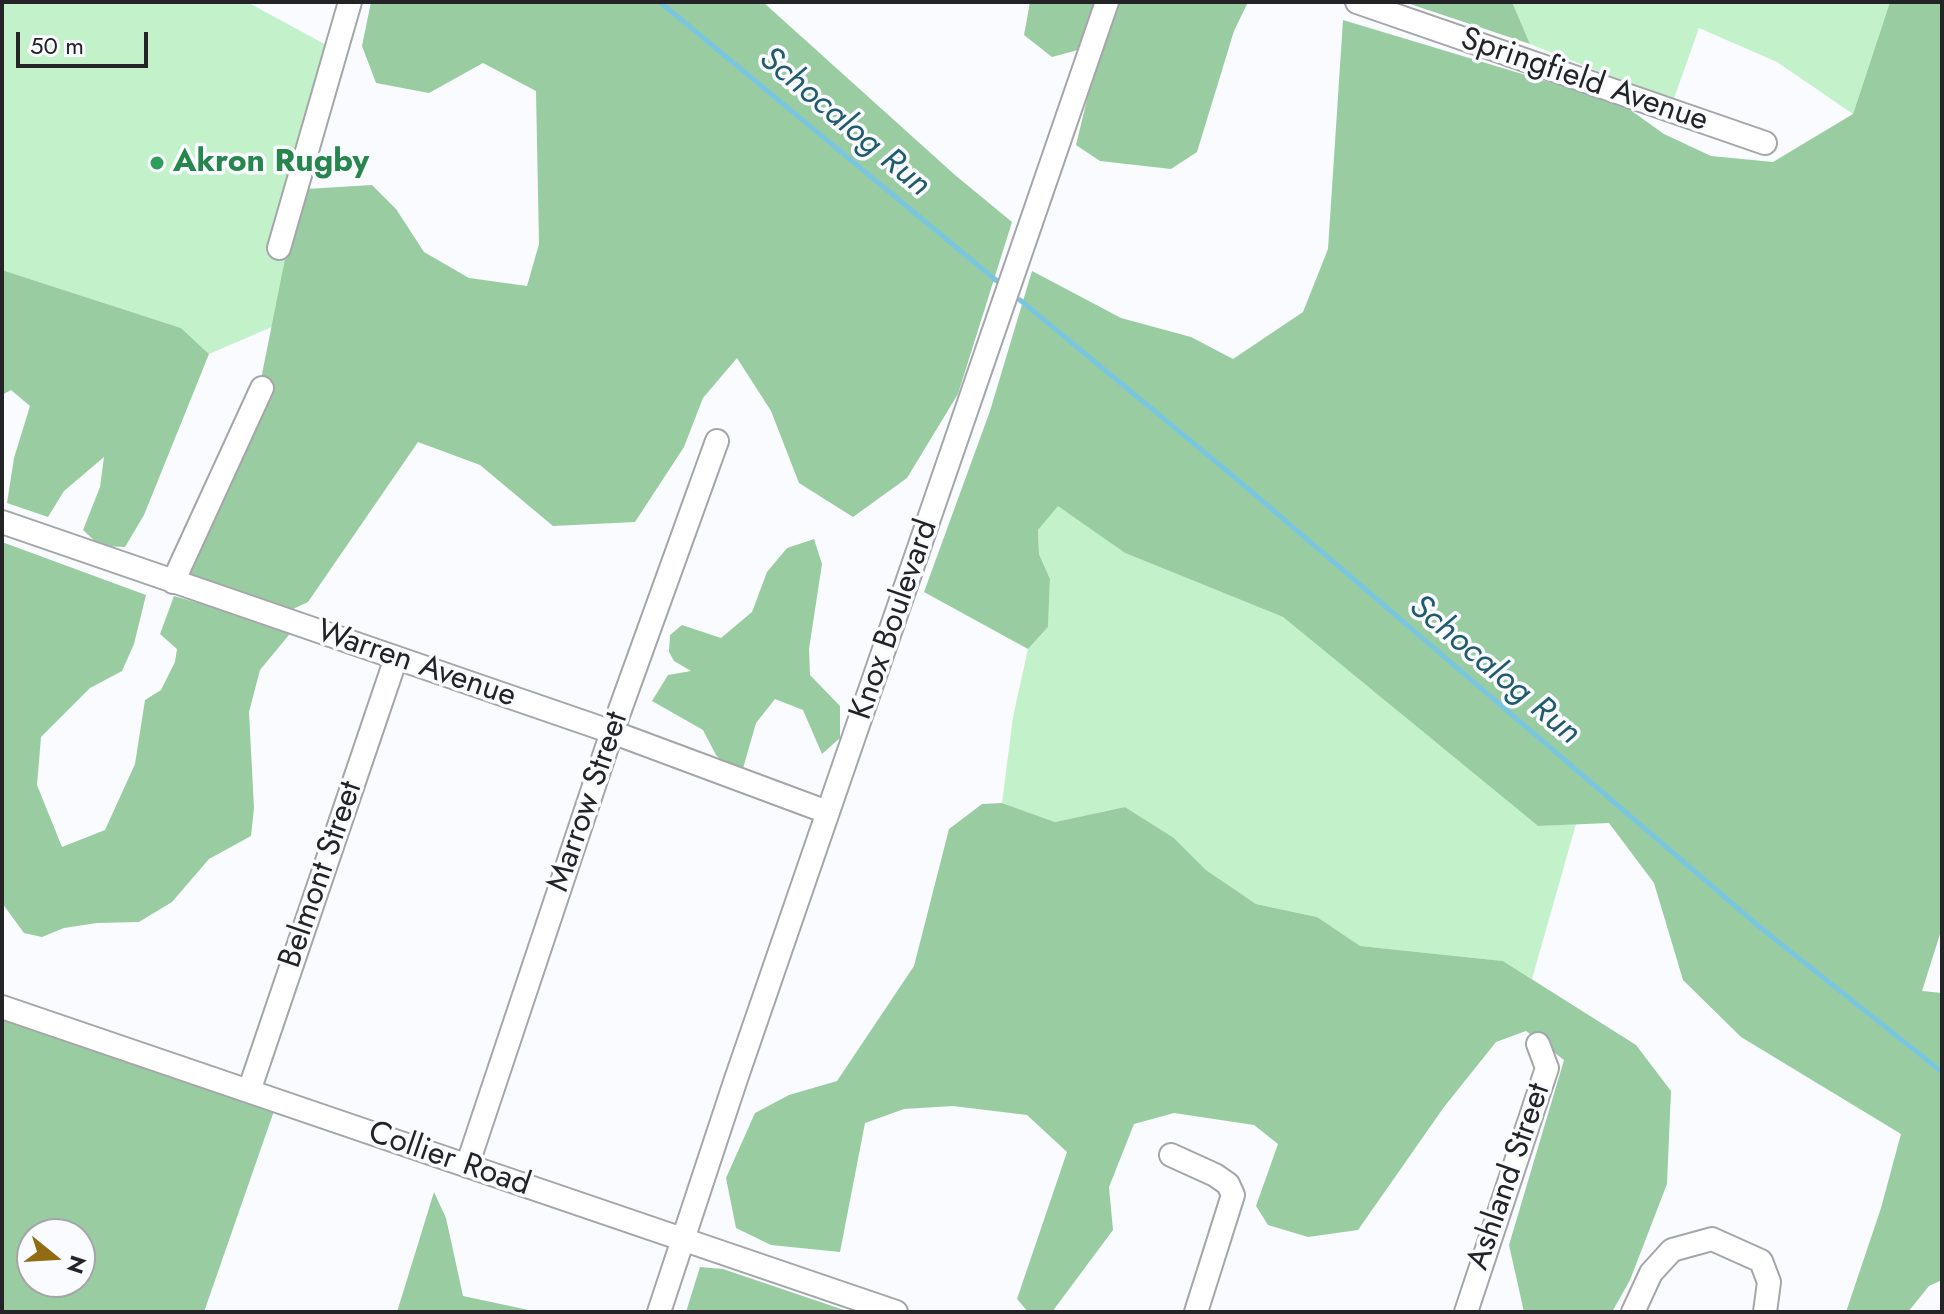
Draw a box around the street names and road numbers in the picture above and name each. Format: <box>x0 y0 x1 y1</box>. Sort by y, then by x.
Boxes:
street label: Springfield Avenue <box>1455 21 1713 141</box>
street label: Knox Boulevard <box>843 515 947 725</box>
street label: Warren Avenue <box>311 613 521 717</box>
street label: Marrow Street <box>540 707 638 897</box>
street label: Belmont Street <box>272 777 372 973</box>
street label: Ashland Street <box>1460 1079 1560 1275</box>
street label: Collier Road <box>363 1114 535 1206</box>

